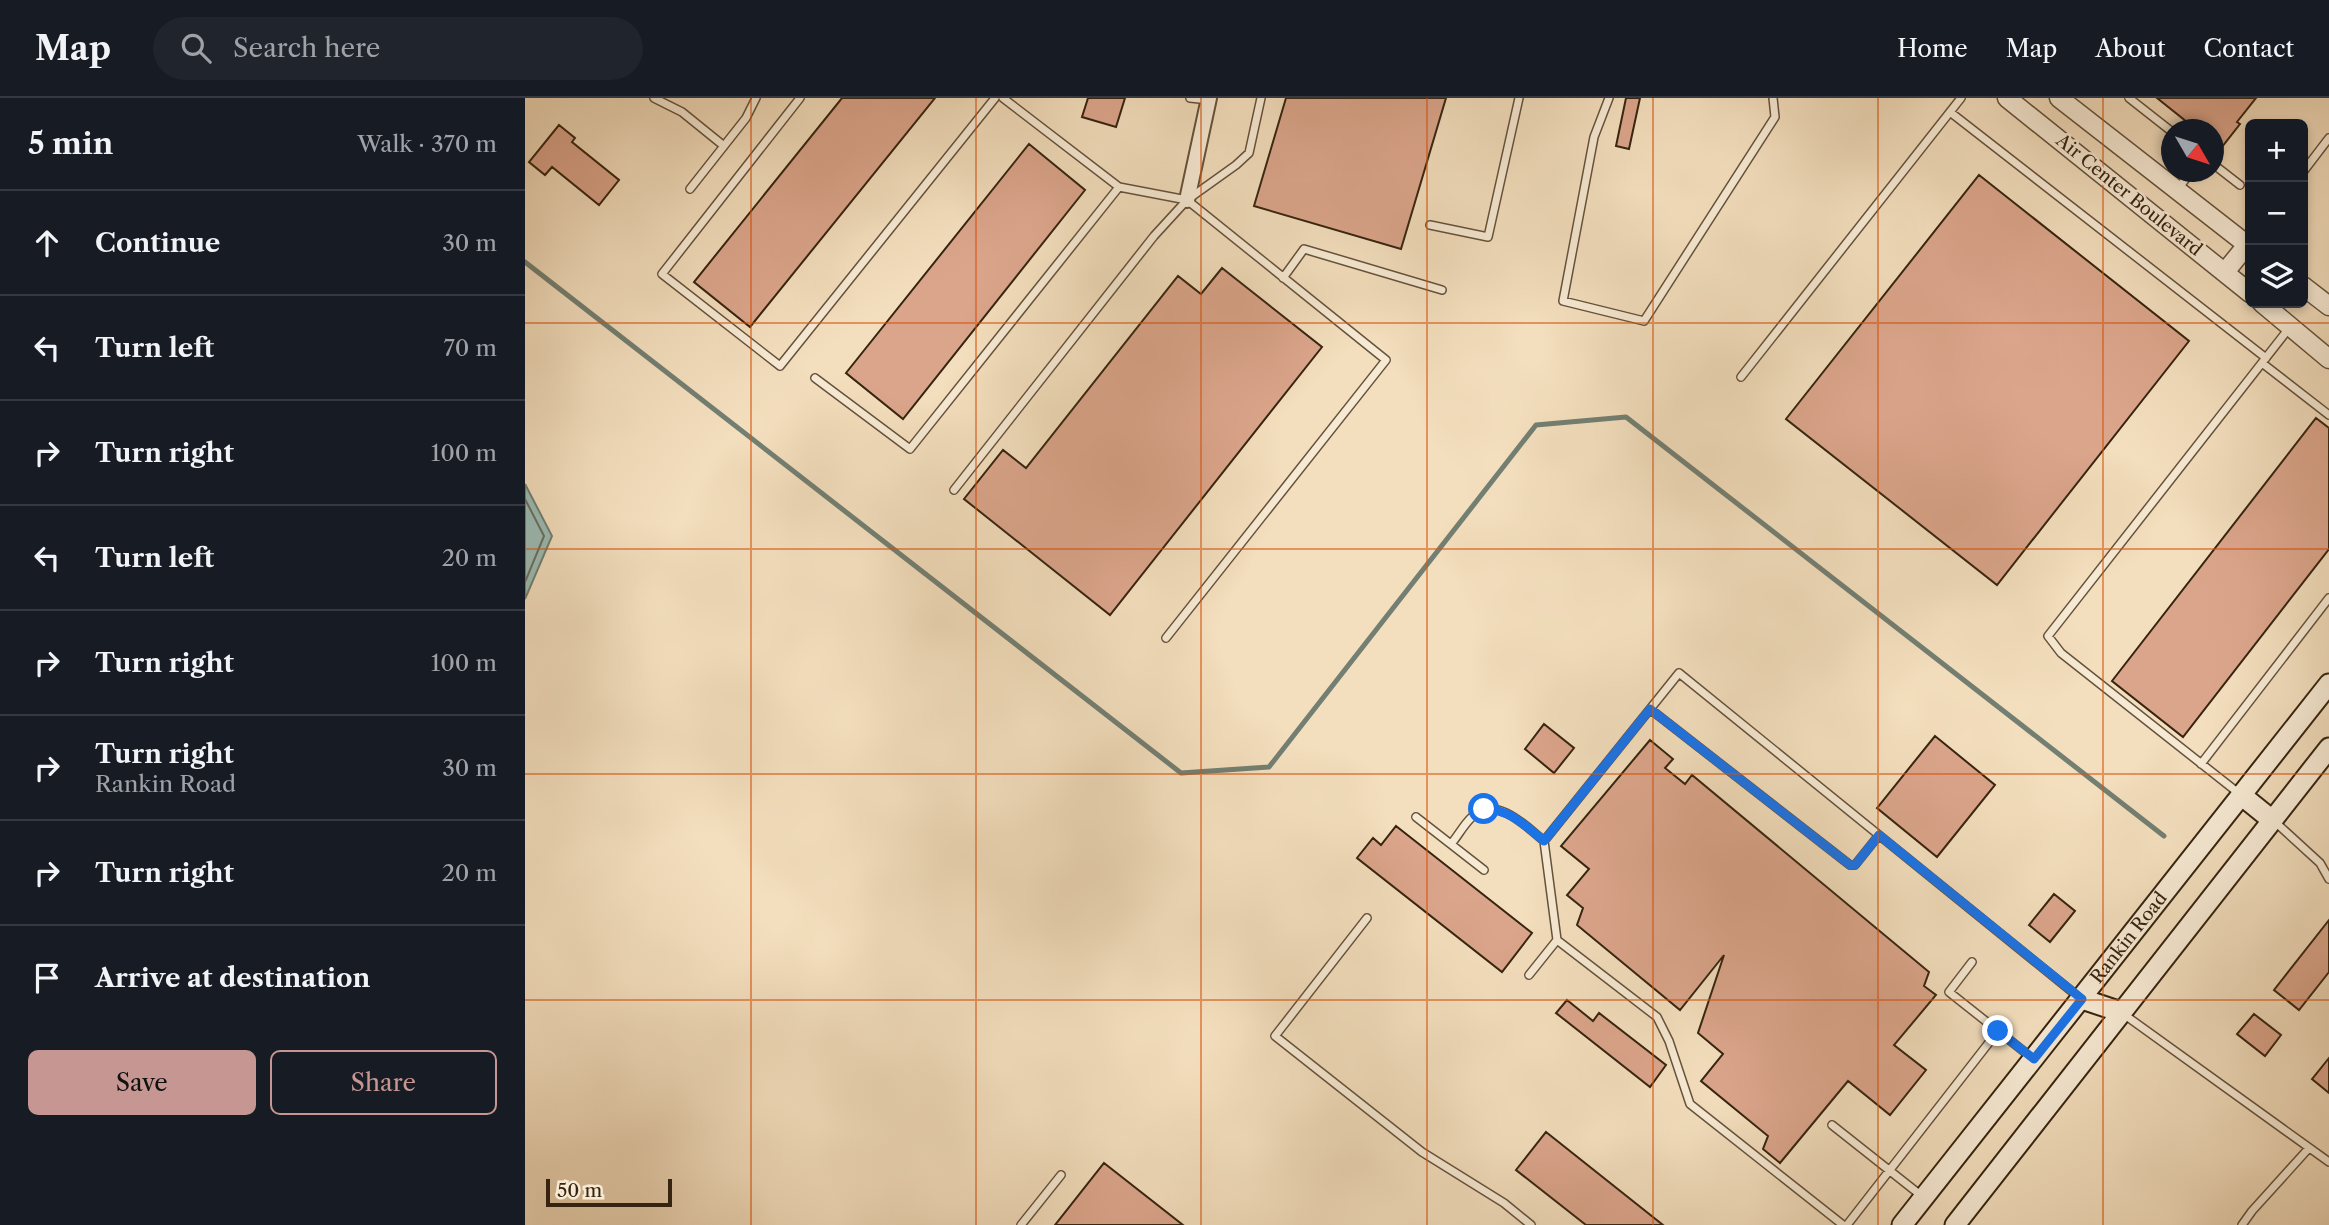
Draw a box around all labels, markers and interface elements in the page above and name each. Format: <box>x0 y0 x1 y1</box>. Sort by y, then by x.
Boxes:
search box <box>153 17 643 80</box>
text: Map <box>35 28 111 69</box>
icon: search <box>177 29 215 67</box>
text: Search here <box>233 32 380 64</box>
text: Home <box>1897 34 1968 63</box>
text: Map <box>2006 34 2057 63</box>
text: About <box>2095 34 2166 63</box>
text: Contact <box>2204 34 2294 63</box>
north arrow <box>2161 119 2224 182</box>
map controls <box>2245 119 2308 308</box>
button: + <box>2245 119 2308 182</box>
text: 5 min <box>28 125 113 162</box>
street label: Air Center Boulevard <box>2051 129 2206 261</box>
text: Walk · 370 m <box>357 130 497 158</box>
button: − <box>2245 182 2308 245</box>
icon: ahead <box>28 224 66 262</box>
text: Continue <box>95 227 220 259</box>
text: 30 m <box>442 229 497 257</box>
button: layers <box>2245 245 2308 308</box>
icon: left <box>28 329 66 367</box>
text: Turn left <box>95 332 214 364</box>
text: 70 m <box>444 334 497 362</box>
icon: right <box>28 434 66 472</box>
text: Turn right <box>95 437 234 469</box>
text: 100 m <box>431 439 497 467</box>
icon: left <box>28 539 66 577</box>
text: Turn left <box>95 542 214 574</box>
text: 20 m <box>442 544 497 572</box>
icon: right <box>28 644 66 682</box>
text: Turn right <box>95 647 234 679</box>
text: 100 m <box>431 649 497 677</box>
text: Turn right <box>95 738 234 770</box>
icon: right <box>28 749 66 787</box>
text: 30 m <box>442 754 497 782</box>
text: Rankin Road <box>95 770 236 798</box>
route start <box>1468 793 1499 824</box>
icon: right <box>28 854 66 892</box>
text: Turn right <box>95 857 234 889</box>
text: 20 m <box>442 859 497 887</box>
street label: Rankin Road <box>2086 888 2172 988</box>
icon: arrive <box>28 959 66 997</box>
text: Arrive at destination <box>95 962 370 994</box>
route end <box>1982 1015 2013 1046</box>
button: Save <box>28 1050 256 1115</box>
button: Share <box>270 1050 497 1115</box>
scale bar <box>546 1176 672 1208</box>
text: 50 m <box>557 1179 602 1202</box>

